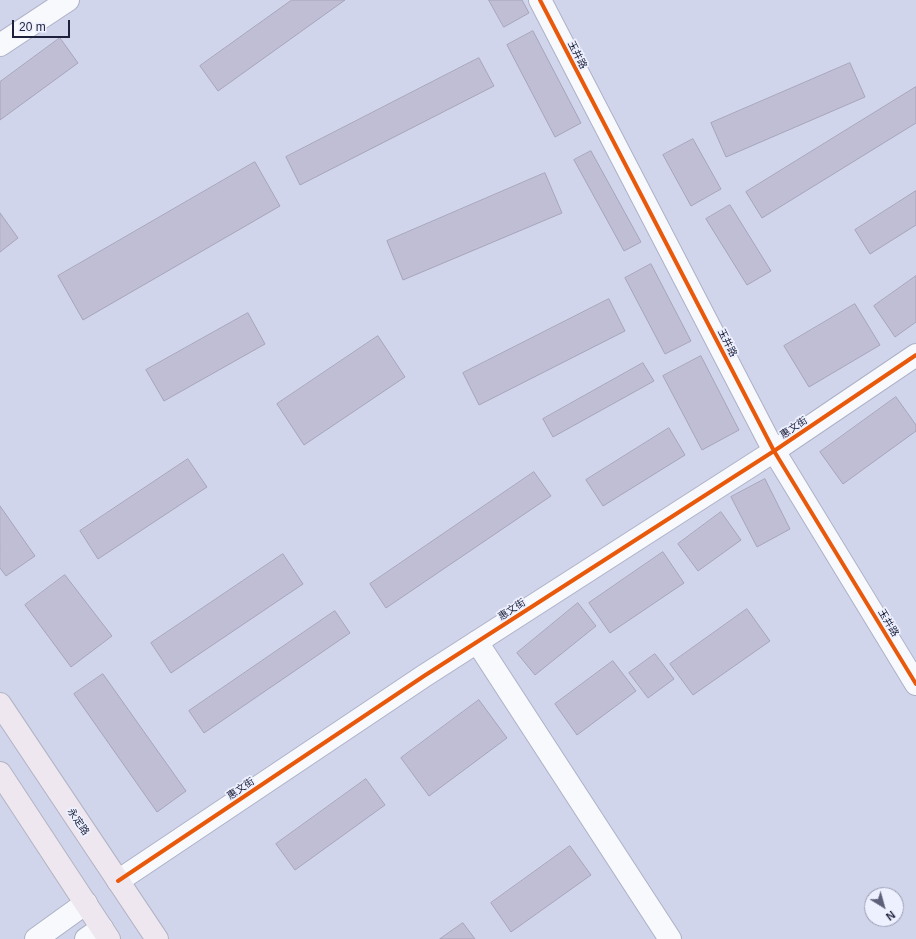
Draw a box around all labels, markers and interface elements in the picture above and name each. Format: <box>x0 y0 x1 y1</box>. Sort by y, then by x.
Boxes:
scale bar <box>14 12 72 38</box>
text: 20 m <box>19 20 46 34</box>
street label: 玉井路 <box>565 39 589 71</box>
street label: 玉井路 <box>715 327 739 359</box>
street label: 惠文街 <box>778 415 810 441</box>
street label: 惠文街 <box>496 597 528 623</box>
street label: 玉井路 <box>875 607 901 639</box>
street label: 惠文街 <box>225 776 257 802</box>
street label: 永定路 <box>65 806 91 838</box>
north arrow <box>864 887 904 927</box>
text: N <box>884 909 897 923</box>

